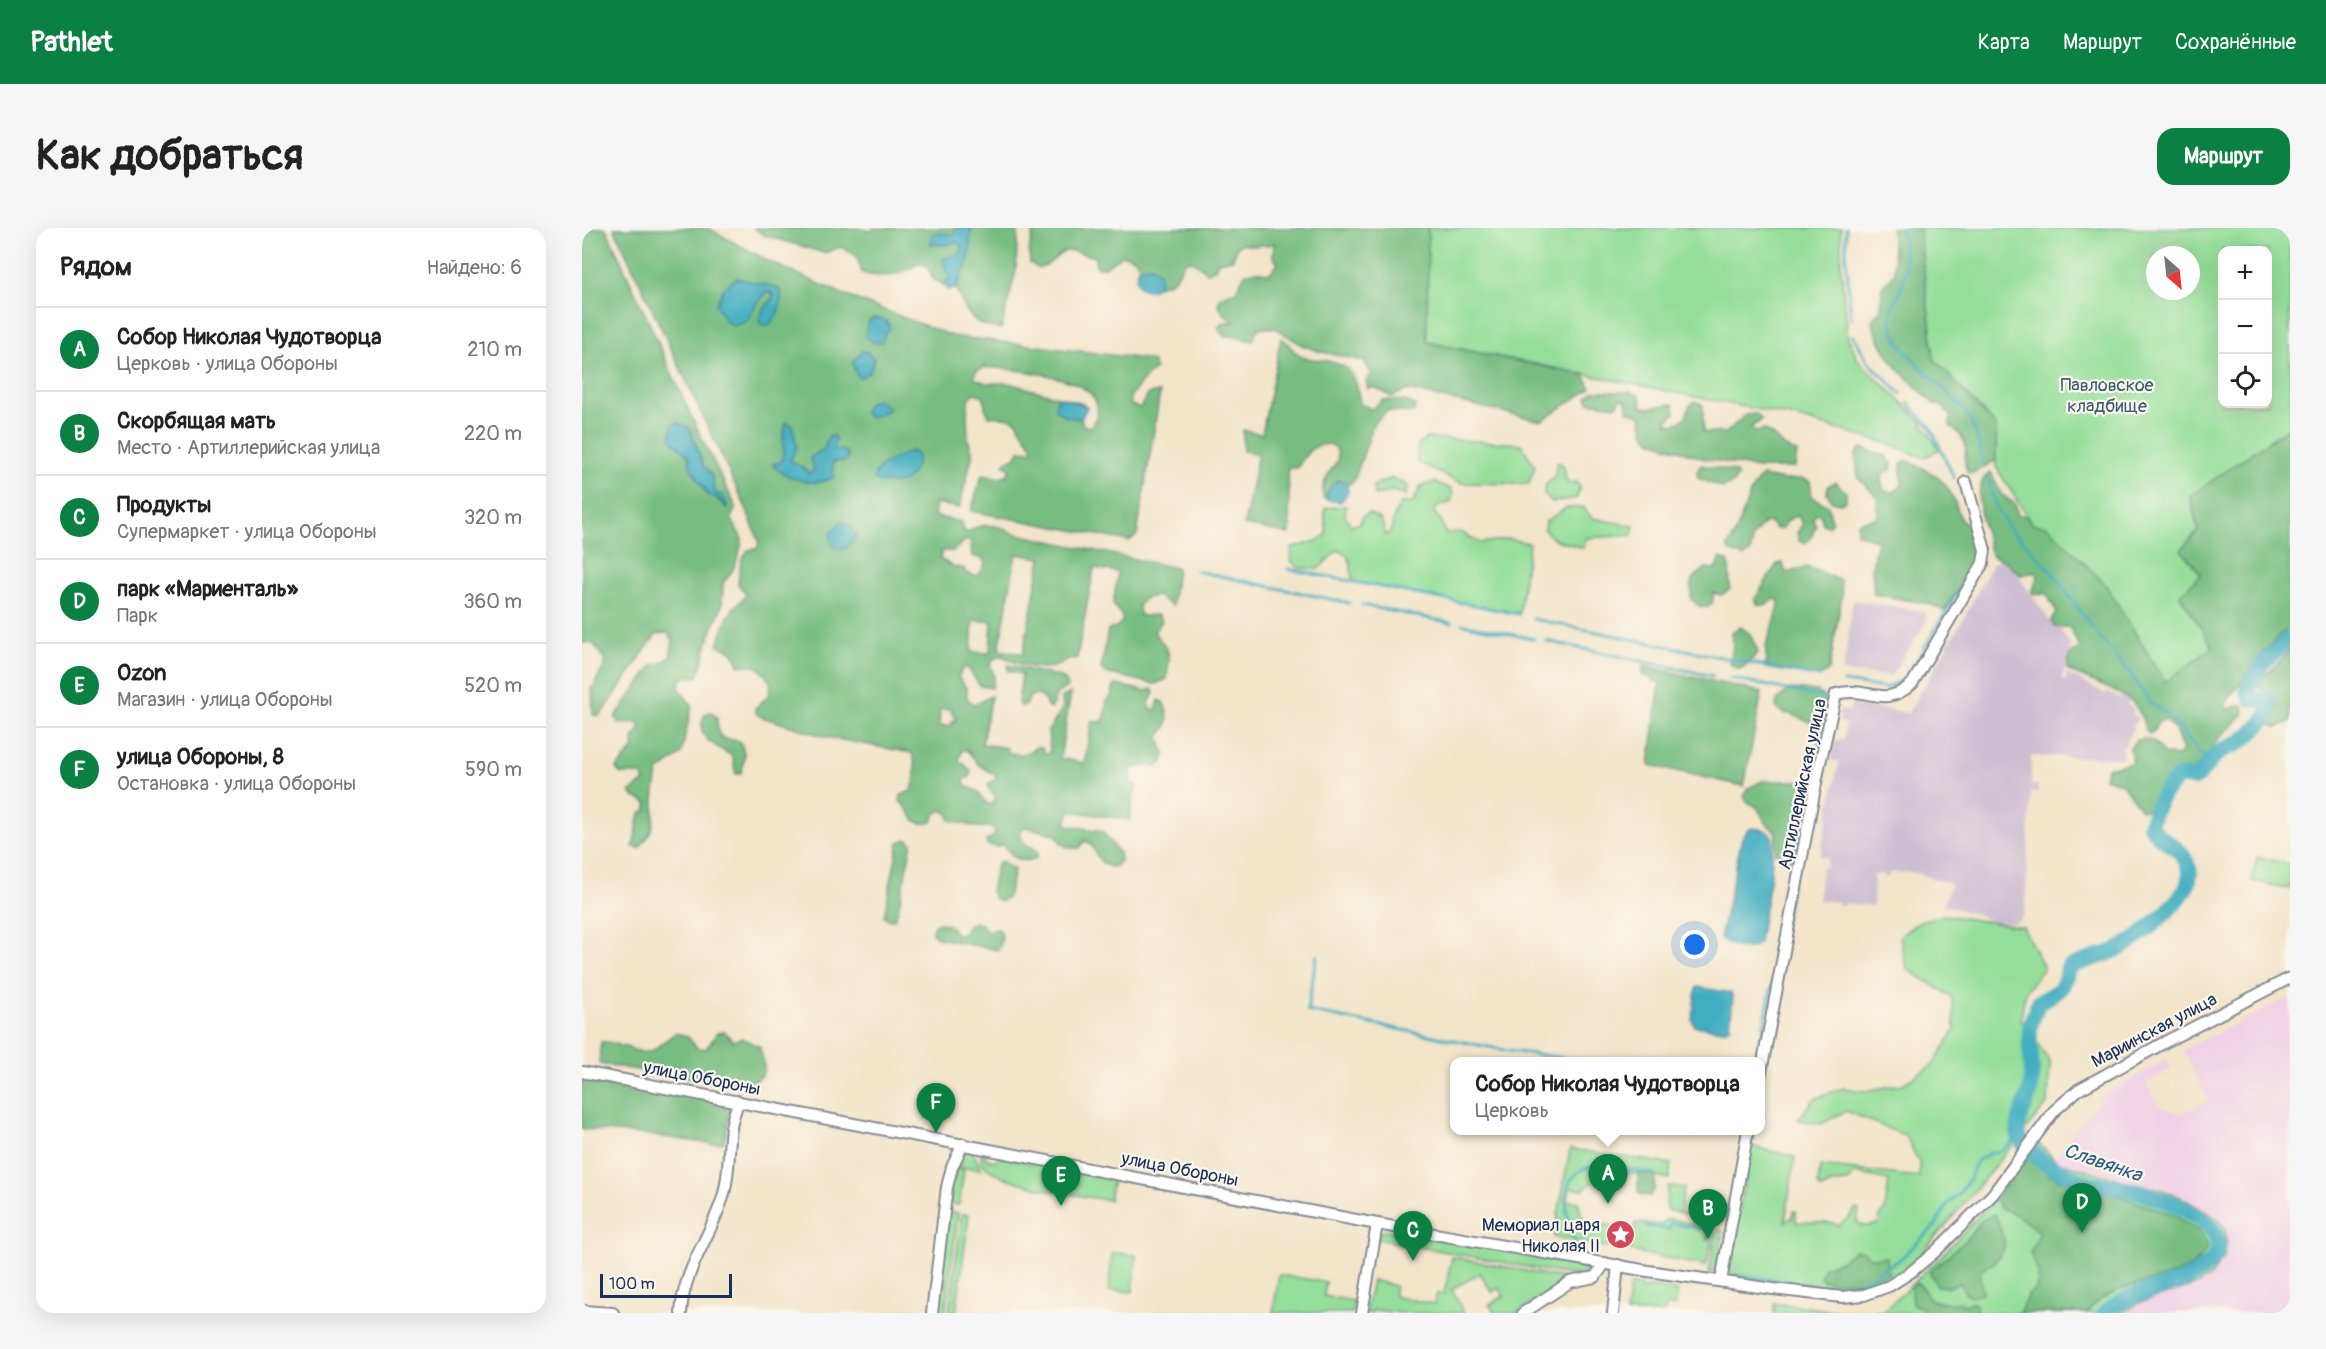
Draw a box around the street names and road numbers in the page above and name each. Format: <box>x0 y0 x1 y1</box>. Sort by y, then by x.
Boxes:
street label: Артиллерийская улица <box>1773 697 1832 872</box>
street label: Мариинская улица <box>2088 988 2221 1073</box>
street label: улица Обороны <box>640 1056 762 1101</box>
street label: улица Обороны <box>1118 1147 1240 1192</box>

